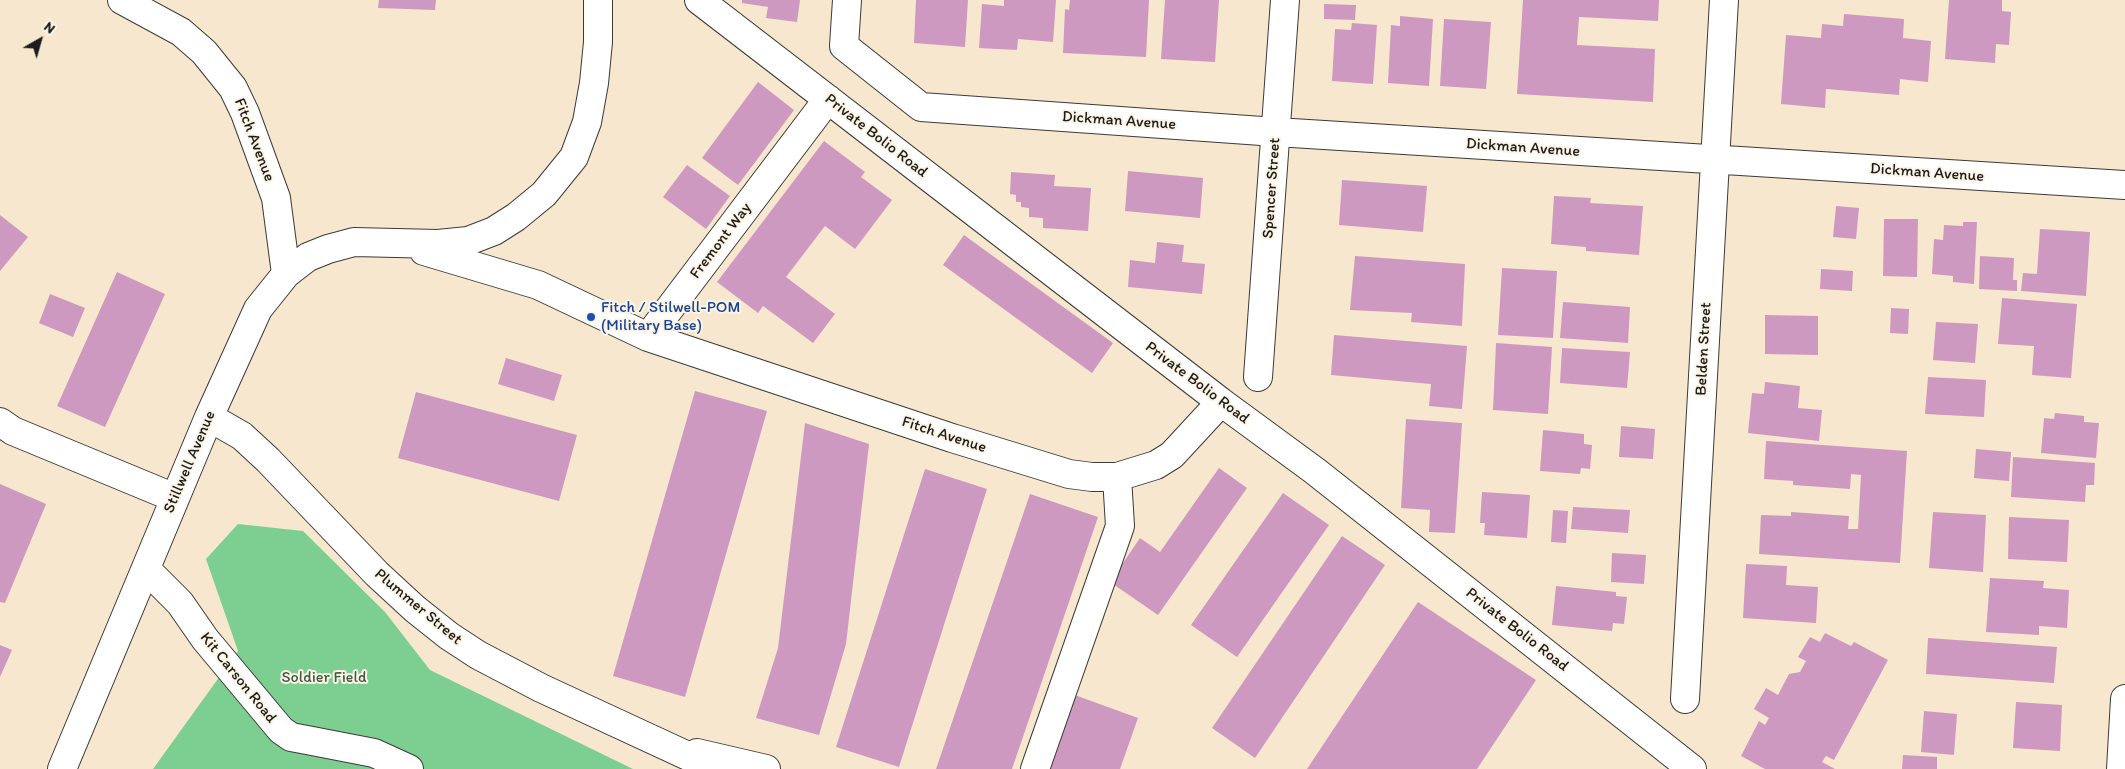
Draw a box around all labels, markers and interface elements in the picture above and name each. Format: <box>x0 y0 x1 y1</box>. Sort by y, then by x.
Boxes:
north arrow <box>15 15 65 65</box>
text: N <box>41 18 58 37</box>
street label: Private Bolio Road <box>821 90 931 182</box>
street label: Fitch Avenue <box>229 96 279 184</box>
street label: Dickman Avenue <box>1061 107 1177 135</box>
street label: Dickman Avenue <box>1465 134 1581 162</box>
street label: Spencer Street <box>1259 137 1285 239</box>
street label: Dickman Avenue <box>1869 159 1985 187</box>
street label: Fremont Way <box>686 199 756 283</box>
place label: Fitch / Stilwell-POM (Military Base) <box>601 298 740 336</box>
street label: Belden Street <box>1692 302 1716 396</box>
marker: Fitch / Stilwell-POM (Military Base) <box>585 311 597 323</box>
street label: Private Bolio Road <box>1141 338 1253 428</box>
street label: Stillwell Avenue <box>160 408 220 516</box>
street label: Fitch Avenue <box>899 412 989 458</box>
street label: Plummer Street <box>370 565 466 649</box>
street label: Private Bolio Road <box>1462 584 1572 676</box>
street label: Kit Carson Road <box>196 629 280 727</box>
park label: Soldier Field <box>281 668 367 688</box>

